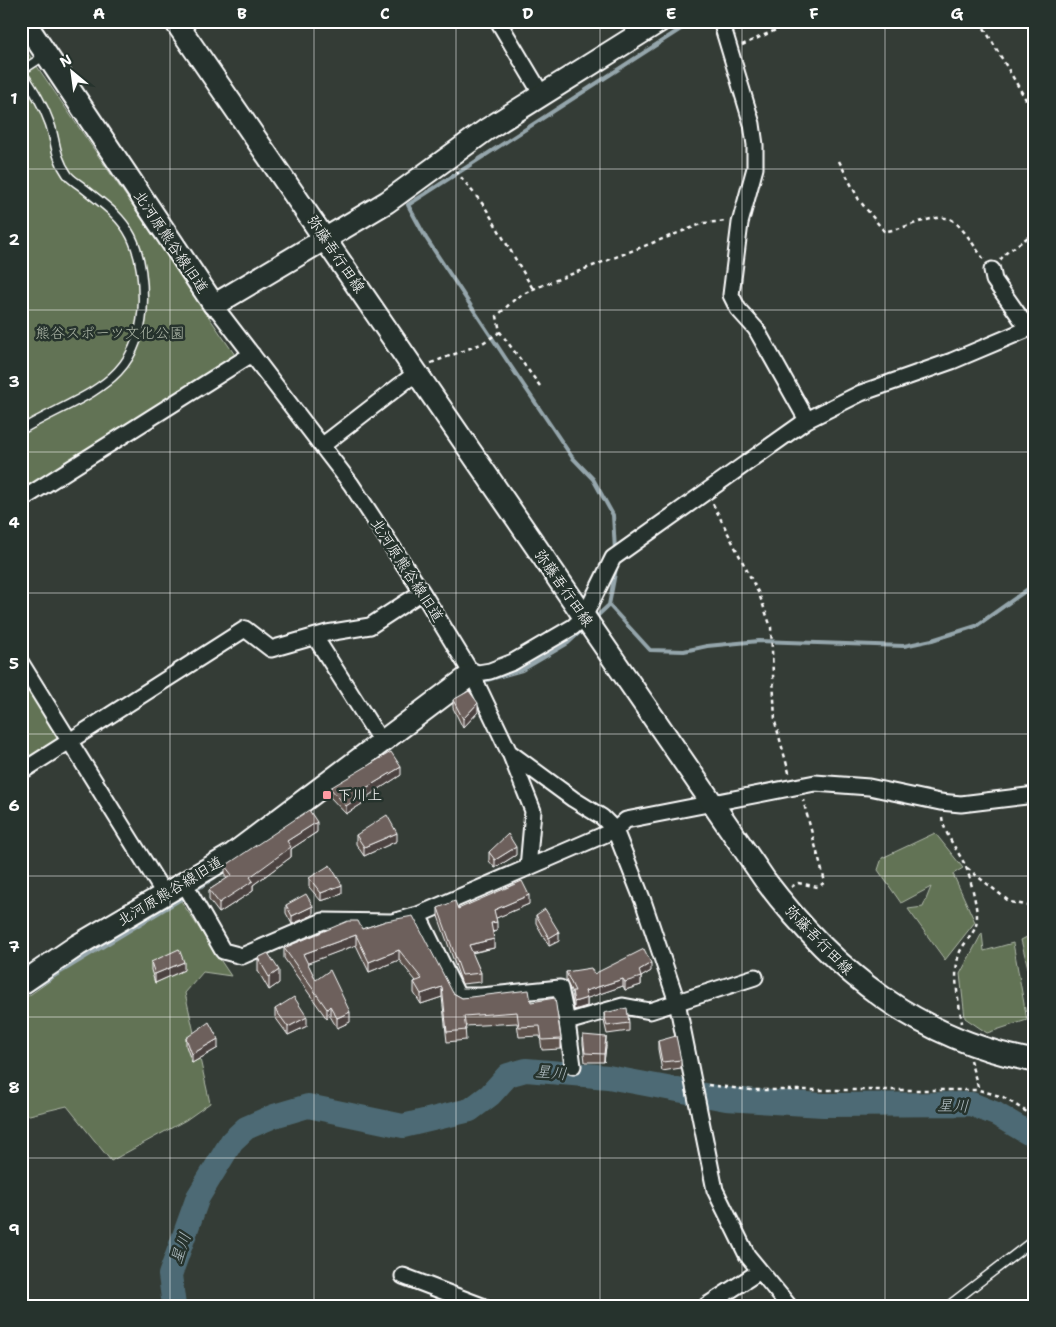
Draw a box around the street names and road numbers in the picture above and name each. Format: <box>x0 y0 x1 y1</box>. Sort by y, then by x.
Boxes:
street label: 北河原熊谷線旧道 <box>129 187 213 297</box>
street label: 弥藤吾行田線 <box>303 211 369 297</box>
street label: 北河原熊谷線旧道 <box>366 514 448 626</box>
street label: 弥藤吾行田線 <box>530 545 598 631</box>
street label: 北河原熊谷線旧道 <box>113 852 227 930</box>
street label: 弥藤吾行田線 <box>781 901 857 979</box>

